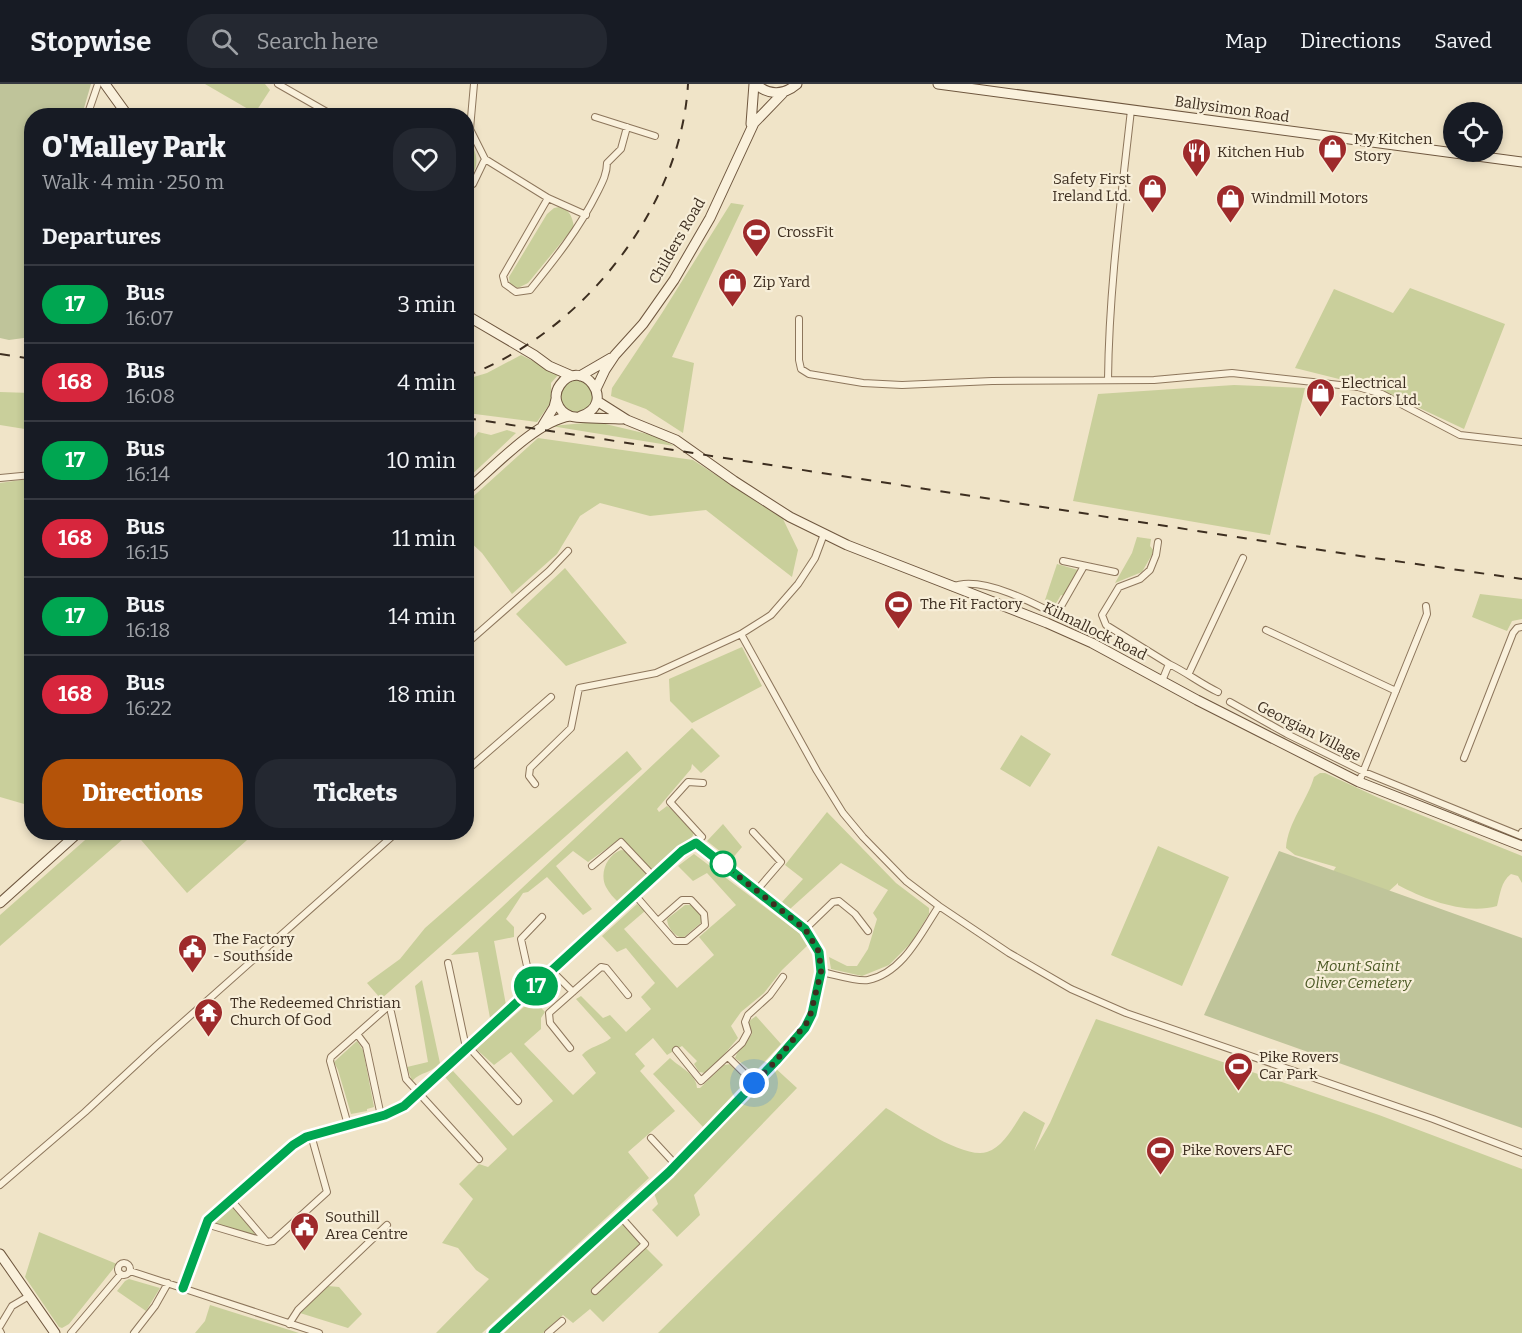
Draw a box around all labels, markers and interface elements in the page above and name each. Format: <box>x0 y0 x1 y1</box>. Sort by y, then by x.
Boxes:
search box <box>187 14 607 68</box>
text: Stopwise <box>30 25 151 58</box>
icon: search <box>208 25 241 58</box>
text: Search here <box>256 28 379 55</box>
text: Map <box>1225 28 1267 54</box>
text: Directions <box>1300 28 1401 54</box>
text: Saved <box>1434 28 1492 54</box>
street label: Ballysimon Road <box>1173 92 1291 126</box>
map controls <box>1443 102 1503 162</box>
button: locate <box>1443 102 1503 162</box>
button: heart <box>393 128 456 191</box>
place label: My Kitchen Story <box>1354 130 1433 165</box>
text: O'Malley Park <box>42 131 226 164</box>
shop icon: My Kitchen Story <box>1317 132 1349 174</box>
restaurant icon: Kitchen Hub <box>1180 136 1212 178</box>
place label: Kitchen Hub <box>1217 143 1304 161</box>
text: Walk · 4 min · 250 m <box>42 170 224 194</box>
place label: Safety First Ireland Ltd. <box>1052 170 1132 205</box>
shop icon: Safety First Ireland Ltd. <box>1136 172 1168 214</box>
shop icon: Windmill Motors <box>1214 182 1246 224</box>
place label: Windmill Motors <box>1251 189 1368 207</box>
street label: Childers Road <box>645 195 709 287</box>
sports icon: CrossFit <box>740 216 772 258</box>
text: Departures <box>42 223 161 250</box>
place label: CrossFit <box>777 223 834 241</box>
shop icon: Zip Yard <box>716 266 748 308</box>
place label: Zip Yard <box>753 273 810 291</box>
text: Bus <box>126 279 165 306</box>
text: 17 <box>65 291 85 317</box>
text: 3 min <box>398 291 456 318</box>
text: 16:07 <box>126 306 173 330</box>
text: Bus <box>126 357 165 384</box>
text: 168 <box>58 369 92 395</box>
text: 4 min <box>397 369 456 396</box>
place label: Electrical Factors Ltd. <box>1341 374 1420 409</box>
shop icon: Electrical Factors Ltd. <box>1304 376 1336 418</box>
text: 16:08 <box>126 384 175 408</box>
text: Bus <box>126 435 165 462</box>
text: 17 <box>65 447 85 473</box>
text: 10 min <box>387 447 456 474</box>
text: 16:14 <box>126 462 170 486</box>
text: Bus <box>126 513 165 540</box>
text: 168 <box>58 525 92 551</box>
text: 11 min <box>392 525 456 552</box>
text: 16:15 <box>126 540 169 564</box>
sports icon: The Fit Factory <box>883 588 915 630</box>
text: Bus <box>126 591 165 618</box>
place label: The Fit Factory <box>920 595 1023 613</box>
street label: Kilmallock Road <box>1040 598 1150 664</box>
text: 17 <box>65 603 85 629</box>
text: 14 min <box>388 603 456 630</box>
text: 16:18 <box>126 618 170 642</box>
text: Bus <box>126 669 165 696</box>
text: 168 <box>58 681 92 707</box>
text: 18 min <box>388 681 456 708</box>
text: 16:22 <box>126 696 172 720</box>
street label: Georgian Village <box>1254 697 1364 765</box>
button: Directions <box>42 759 243 828</box>
button: Tickets <box>255 759 456 828</box>
unlabelled marker <box>710 851 736 877</box>
place label: The Factory - Southside <box>213 930 295 965</box>
public building icon: The Factory - Southside <box>176 932 208 974</box>
park label: Mount Saint Oliver Cemetery <box>1305 957 1413 992</box>
line badge: 17 <box>509 966 563 1006</box>
text: 17 <box>526 973 546 999</box>
place label: The Redeemed Christian Church Of God <box>230 994 401 1029</box>
temple icon: The Redeemed Christian Church Of God <box>193 996 225 1038</box>
place label: Pike Rovers Car Park <box>1259 1048 1339 1083</box>
sports icon: Pike Rovers Car Park <box>1222 1050 1254 1092</box>
your location <box>739 1068 769 1098</box>
sports icon: Pike Rovers AFC <box>1145 1134 1177 1176</box>
place label: Pike Rovers AFC <box>1182 1141 1293 1159</box>
place label: Southill Area Centre <box>325 1208 408 1243</box>
public building icon: Southill Area Centre <box>288 1210 320 1252</box>

